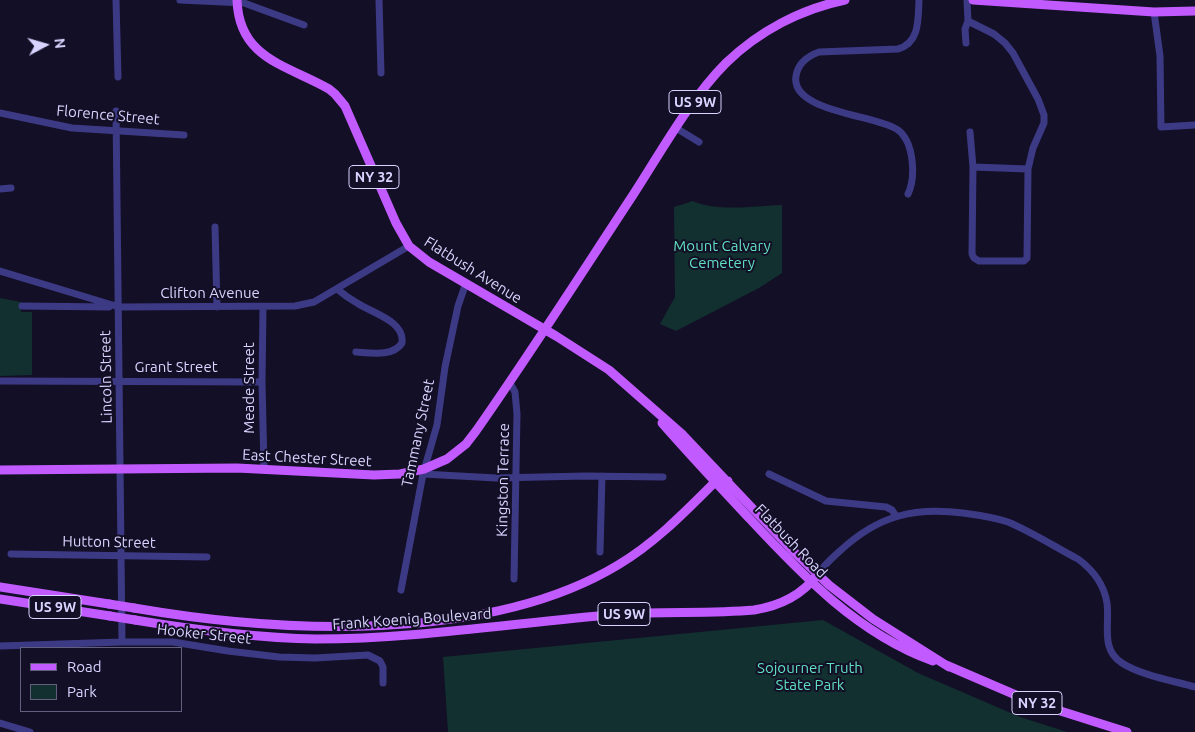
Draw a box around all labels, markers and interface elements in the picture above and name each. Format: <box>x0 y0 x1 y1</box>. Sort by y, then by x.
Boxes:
north arrow <box>20 20 70 70</box>
text: N <box>51 37 68 49</box>
road number: US 9W <box>669 90 721 114</box>
street label: Florence Street <box>56 102 160 128</box>
road number: NY 32 <box>349 166 399 188</box>
street label: Flatbush Avenue <box>421 233 525 307</box>
park label: Mount Calvary Cemetery <box>673 237 771 272</box>
street label: Clifton Avenue <box>160 284 260 302</box>
street label: Lincoln Street <box>96 330 116 424</box>
street label: Meade Street <box>240 342 258 434</box>
street label: Grant Street <box>134 358 218 376</box>
street label: Tammany Street <box>398 377 438 489</box>
street label: Kingston Terrace <box>493 423 513 537</box>
street label: East Chester Street <box>242 446 372 470</box>
street label: Flatbush Road <box>751 500 831 582</box>
street label: Hutton Street <box>62 532 156 552</box>
road number: US 9W <box>29 596 81 618</box>
road number: US 9W <box>598 602 650 626</box>
street label: Frank Koenig Boulevard <box>332 604 492 634</box>
street label: Hooker Street <box>156 620 252 648</box>
legend <box>20 647 182 712</box>
text: Road <box>67 658 102 675</box>
park label: Sojourner Truth State Park <box>757 659 863 694</box>
text: Park <box>67 683 97 700</box>
road number: NY 32 <box>1012 691 1062 714</box>

